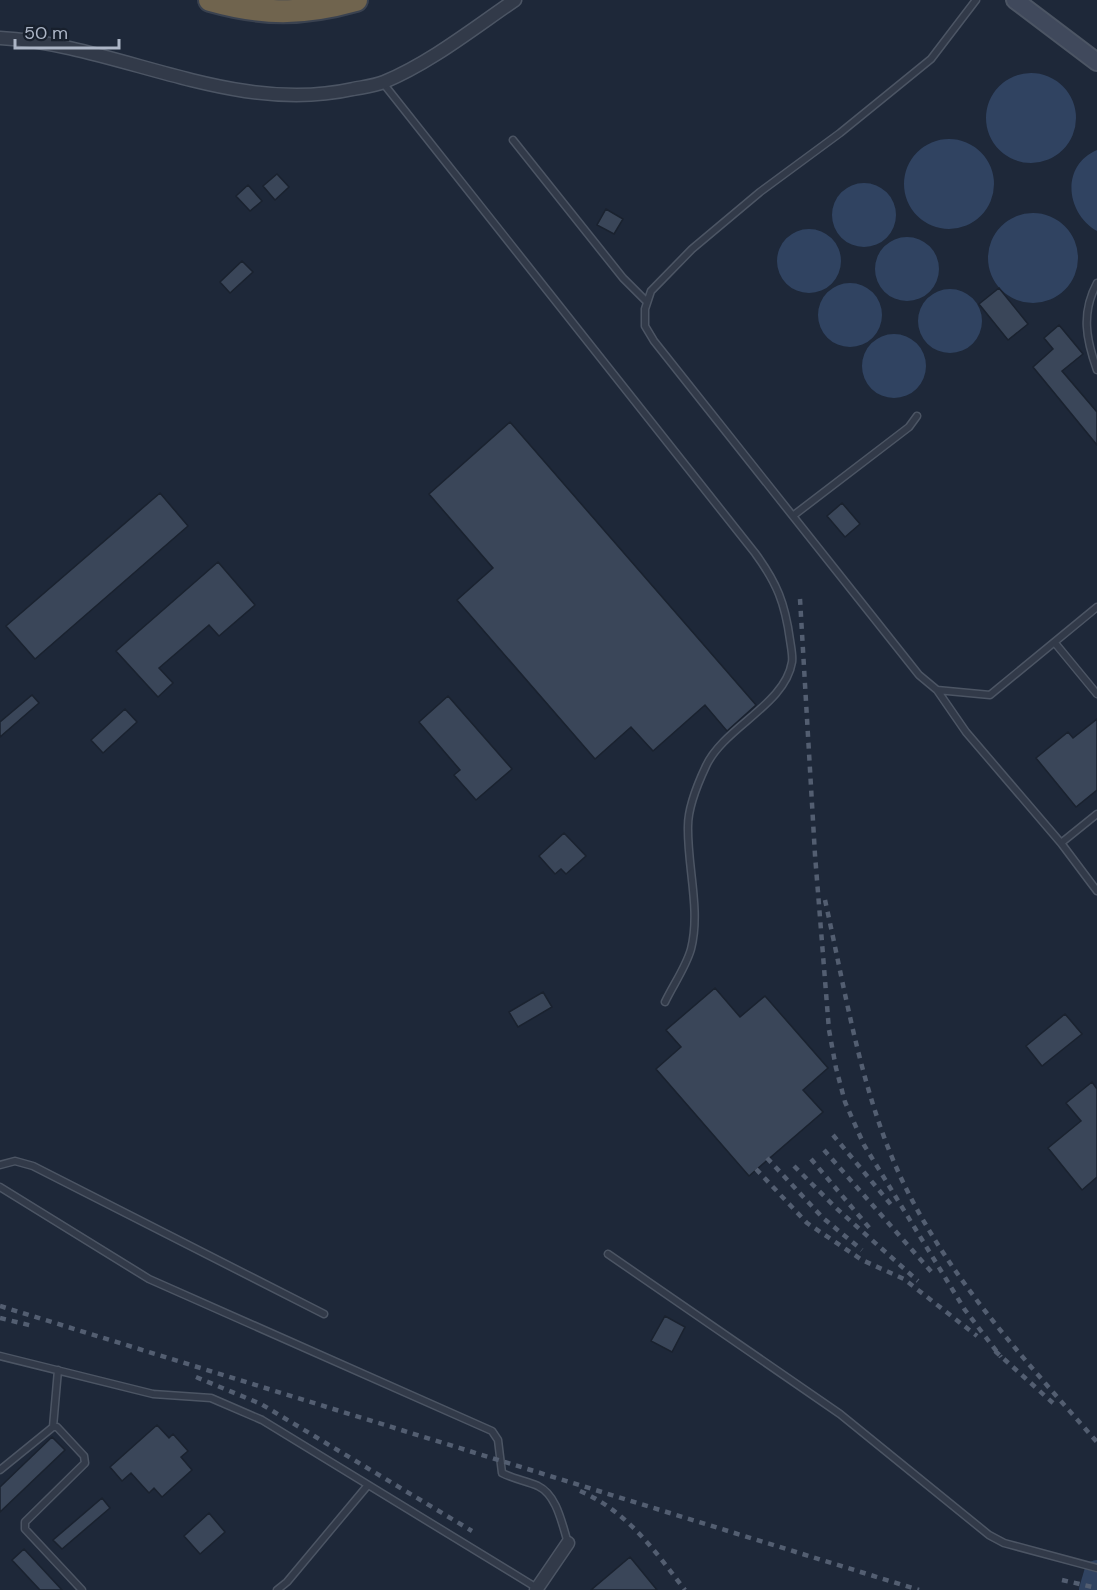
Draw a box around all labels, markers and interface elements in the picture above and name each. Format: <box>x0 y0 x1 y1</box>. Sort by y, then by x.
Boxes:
scale bar <box>15 12 118 50</box>
text: 50 m <box>24 21 68 45</box>

